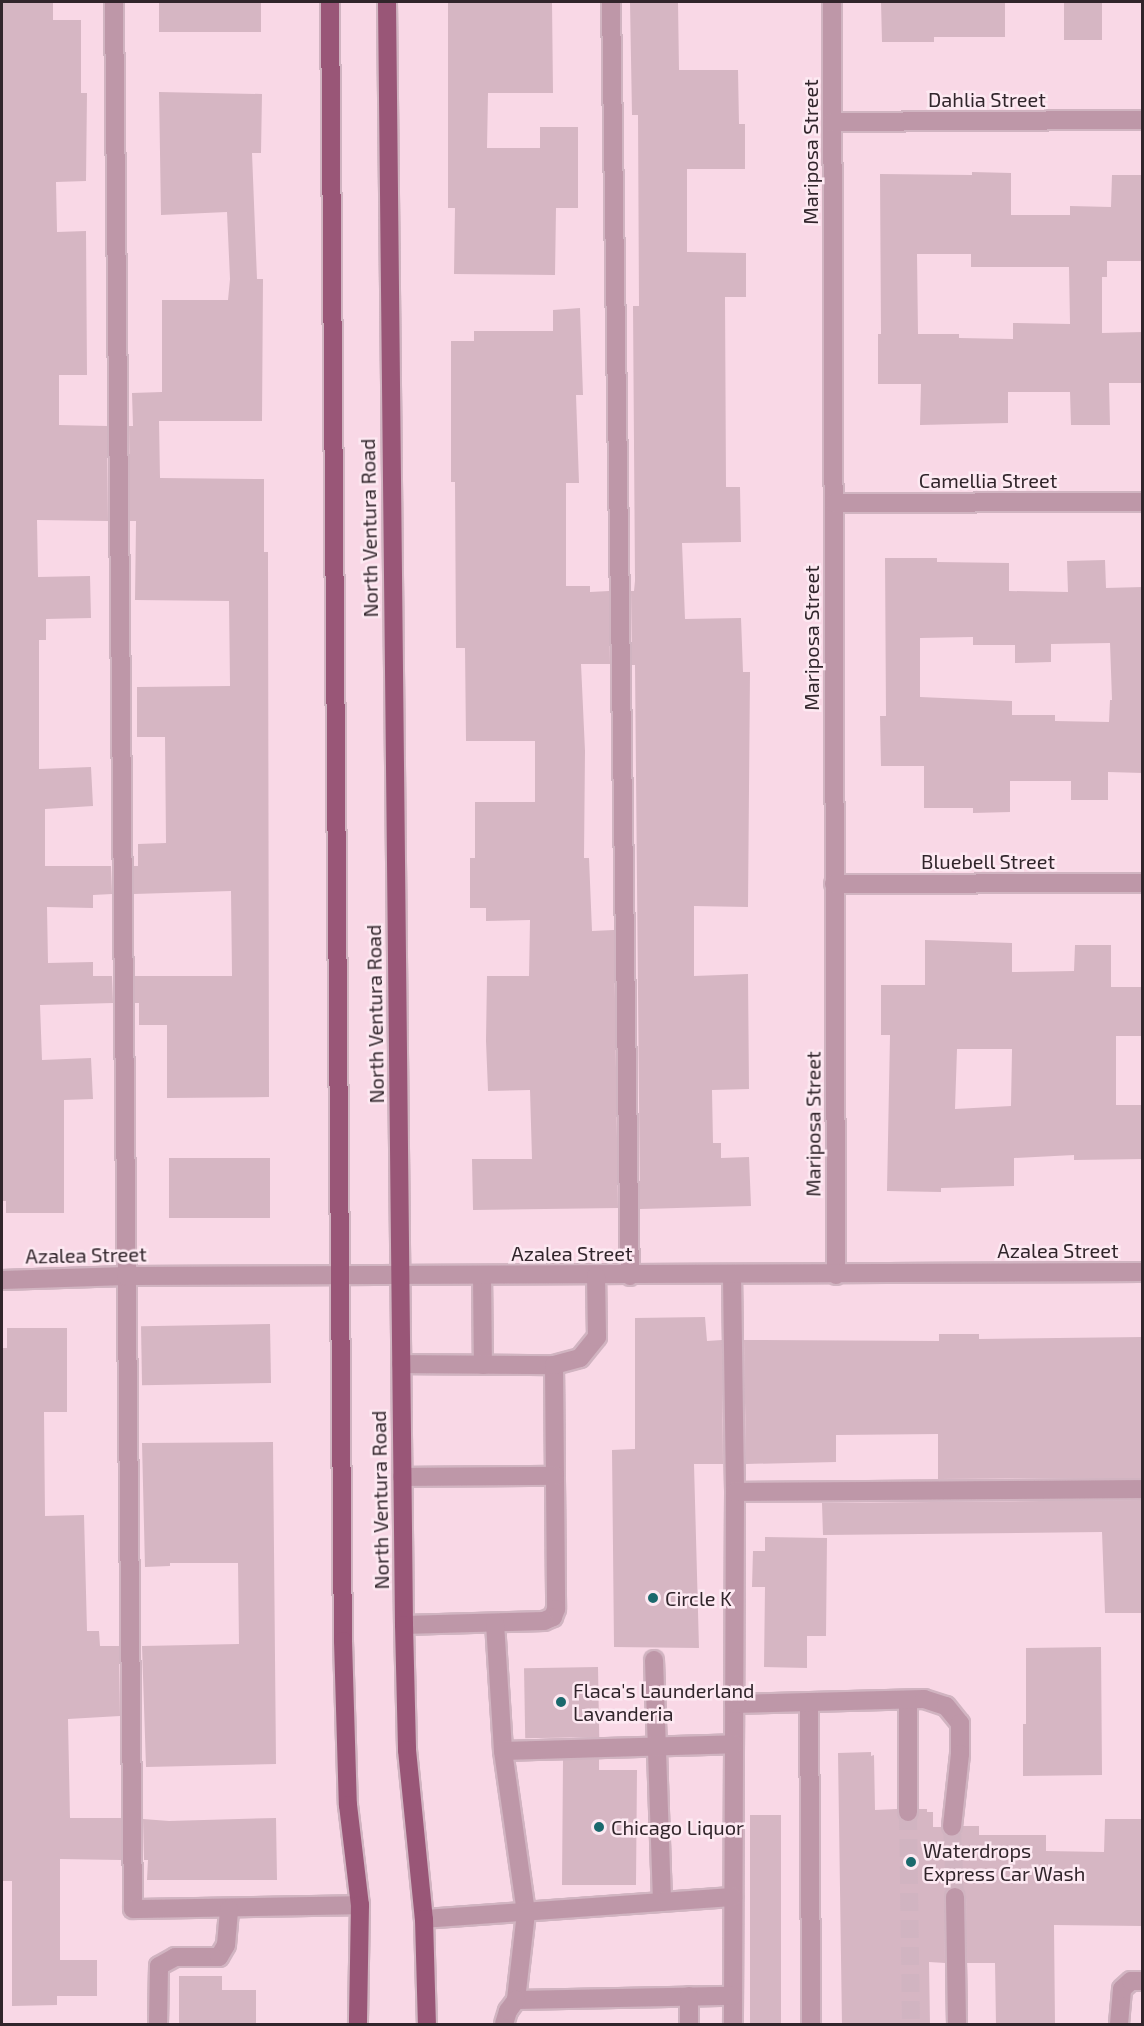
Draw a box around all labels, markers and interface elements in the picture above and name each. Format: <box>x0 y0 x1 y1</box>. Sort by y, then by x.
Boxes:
street label: Mariposa Street <box>798 79 822 225</box>
street label: Dahlia Street <box>928 87 1046 111</box>
street label: North Ventura Road <box>355 438 383 618</box>
street label: Camellia Street <box>919 468 1057 492</box>
street label: Mariposa Street <box>799 565 823 711</box>
street label: Bluebell Street <box>921 849 1055 873</box>
street label: North Ventura Road <box>361 924 389 1104</box>
street label: Mariposa Street <box>801 1051 825 1197</box>
street label: Azalea Street <box>997 1238 1119 1262</box>
street label: Azalea Street <box>511 1241 633 1265</box>
street label: Azalea Street <box>25 1242 147 1268</box>
street label: North Ventura Road <box>366 1410 394 1590</box>
place label: Circle K <box>665 1586 732 1610</box>
marker: Circle K <box>646 1591 660 1605</box>
place label: Flaca's Launderland Lavanderia <box>573 1678 755 1725</box>
marker: Flaca's Launderland Lavanderia <box>554 1695 568 1709</box>
place label: Chicago Liquor <box>611 1815 744 1839</box>
marker: Chicago Liquor <box>592 1820 606 1834</box>
place label: Waterdrops Express Car Wash <box>923 1838 1086 1885</box>
marker: Waterdrops Express Car Wash <box>904 1855 918 1869</box>

